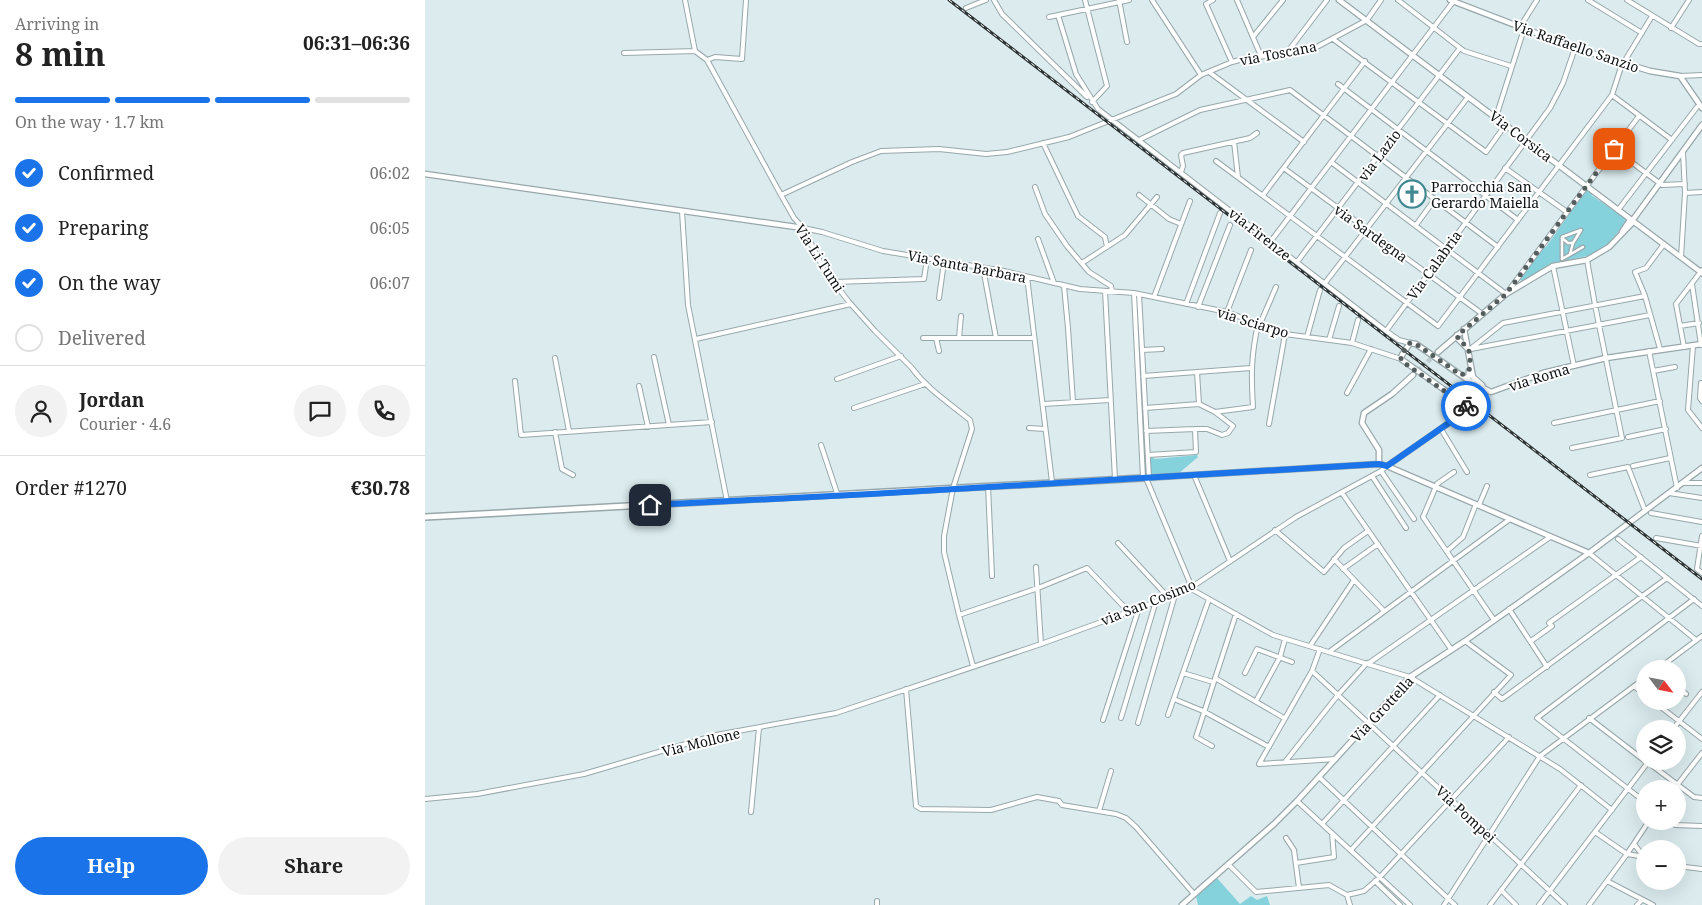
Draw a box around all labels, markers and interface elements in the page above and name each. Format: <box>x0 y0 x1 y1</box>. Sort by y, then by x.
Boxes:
text: Arriving in <box>15 13 99 35</box>
street label: Via Raffaello Sanzio <box>1510 15 1642 77</box>
text: 06:31–06:36 <box>303 30 410 56</box>
text: 8 min <box>15 32 106 75</box>
street label: via Toscana <box>1238 36 1318 70</box>
street label: Via Corsica <box>1486 106 1556 166</box>
text: On the way · 1.7 km <box>15 111 164 133</box>
street label: via Lazio <box>1353 125 1405 185</box>
pin <box>1593 128 1635 170</box>
icon: bag <box>1600 135 1628 163</box>
icon: check <box>15 159 43 187</box>
text: Confirmed <box>58 160 154 186</box>
text: 06:02 <box>370 162 410 184</box>
place label: Parrocchia San Gerardo Maiella <box>1431 177 1539 212</box>
church icon: Parrocchia San Gerardo Maiella <box>1397 179 1427 209</box>
street label: via Sardegna <box>1330 200 1412 266</box>
street label: via Firenze <box>1225 204 1295 264</box>
icon: check <box>15 214 43 242</box>
text: Preparing <box>58 215 148 241</box>
text: 06:05 <box>370 217 410 239</box>
street label: Via Li Tumi <box>791 220 849 296</box>
street label: Via Calabria <box>1402 226 1466 304</box>
street label: Via Santa Barbara <box>906 245 1028 287</box>
icon: check <box>15 269 43 297</box>
text: On the way <box>58 270 161 296</box>
text: 06:07 <box>370 272 410 294</box>
street label: via Sciarpo <box>1215 302 1291 342</box>
text: Delivered <box>58 325 146 351</box>
street label: via Roma <box>1506 359 1572 395</box>
courier <box>1441 381 1491 431</box>
button: person <box>15 385 67 437</box>
button: chat <box>294 385 346 437</box>
button: phone <box>358 385 410 437</box>
text: Jordan <box>79 387 145 413</box>
icon: bike <box>1452 392 1480 420</box>
text: Courier · 4.6 <box>79 413 171 435</box>
text: Order #1270 <box>15 475 127 501</box>
text: €30.78 <box>351 475 410 501</box>
pin <box>629 484 671 526</box>
icon: home <box>636 491 664 519</box>
street label: via San Cosimo <box>1098 574 1198 630</box>
north arrow <box>1636 660 1686 710</box>
map controls <box>1636 660 1686 890</box>
street label: Via Grottella <box>1346 672 1418 746</box>
button: layers <box>1636 720 1686 770</box>
street label: Via Mollone <box>660 723 742 761</box>
button: + <box>1636 780 1686 830</box>
street label: Via Pompei <box>1432 781 1501 847</box>
button: Help <box>15 837 208 895</box>
button: Share <box>218 837 410 895</box>
button: − <box>1636 840 1686 890</box>

